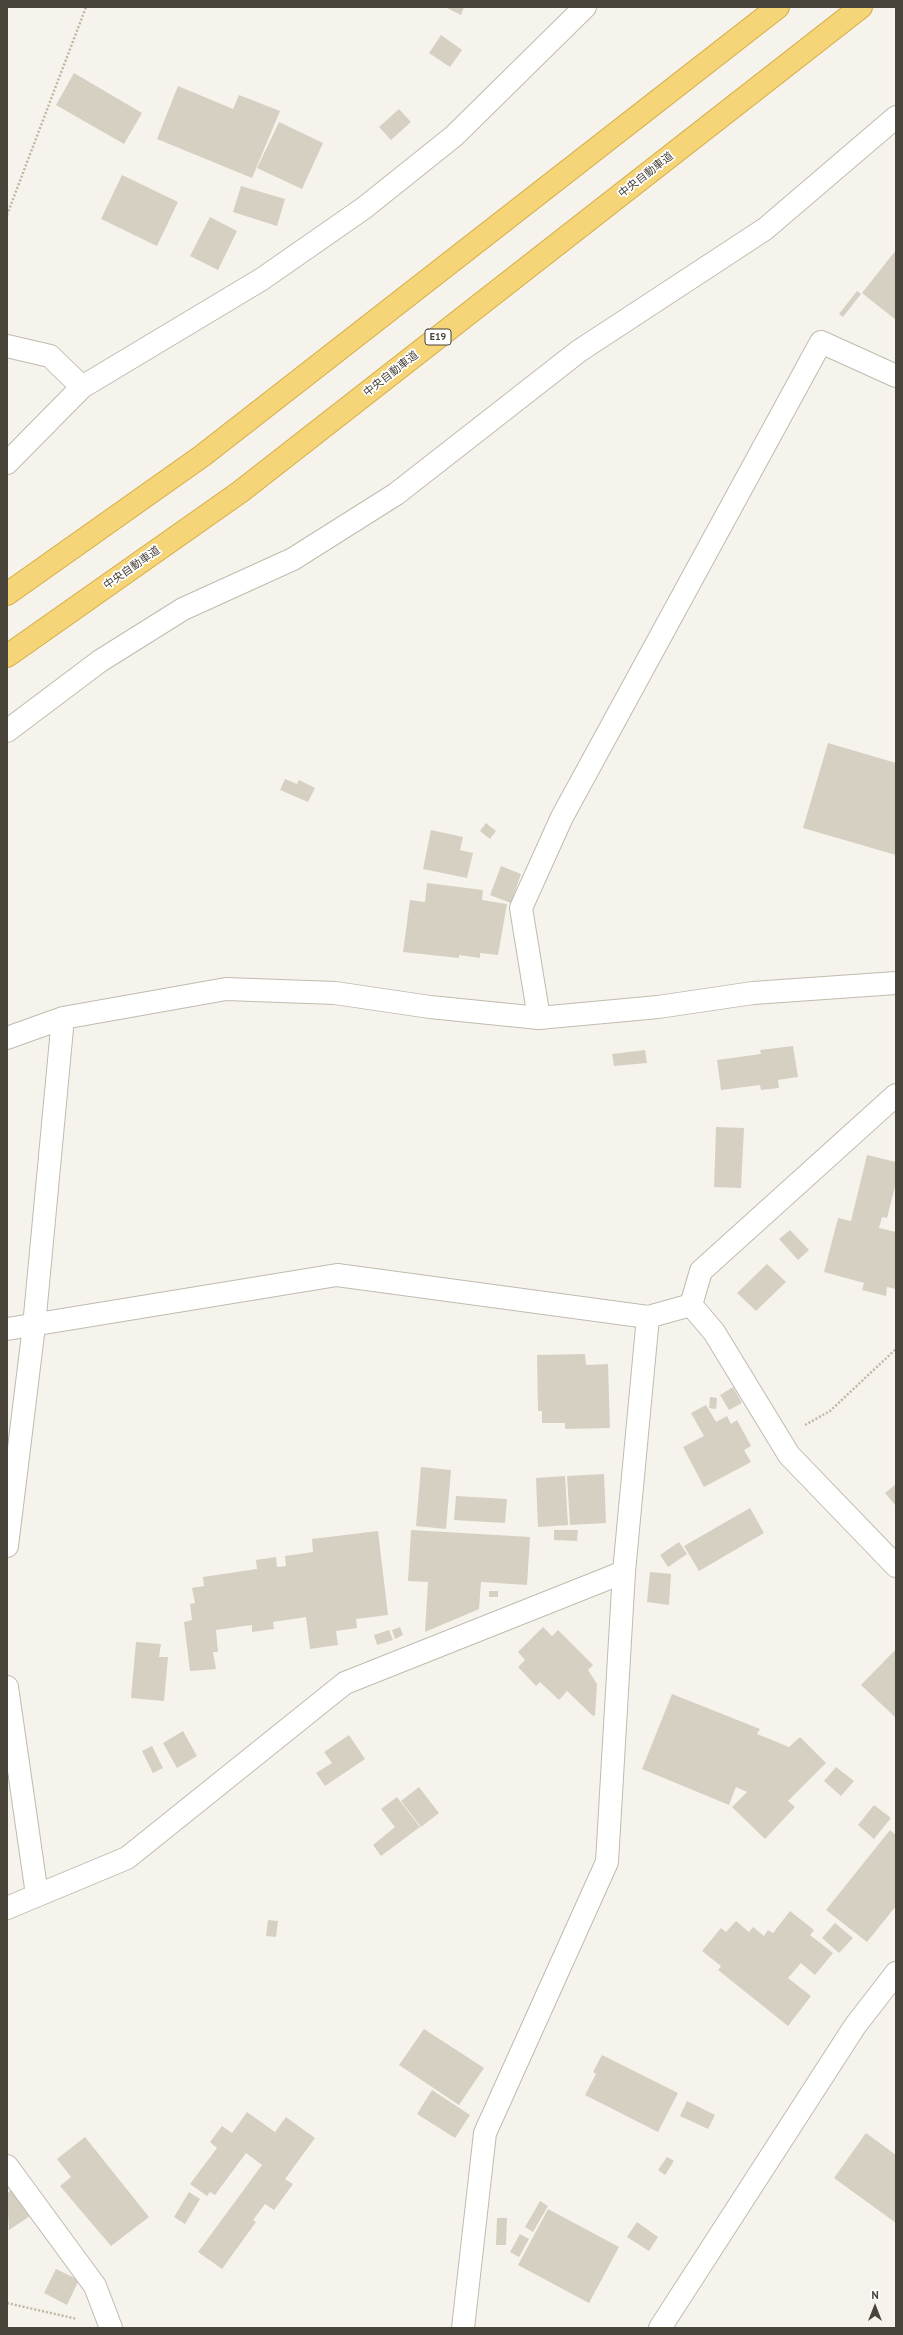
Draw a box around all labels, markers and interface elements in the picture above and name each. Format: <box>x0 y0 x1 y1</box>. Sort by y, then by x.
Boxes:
street label: 中央自動車道 <box>616 149 676 201</box>
road number: E19 <box>425 329 451 345</box>
street label: 中央自動車道 <box>361 348 421 400</box>
street label: 中央自動車道 <box>101 544 163 592</box>
north arrow <box>855 2287 895 2327</box>
text: N <box>871 2288 879 2302</box>

